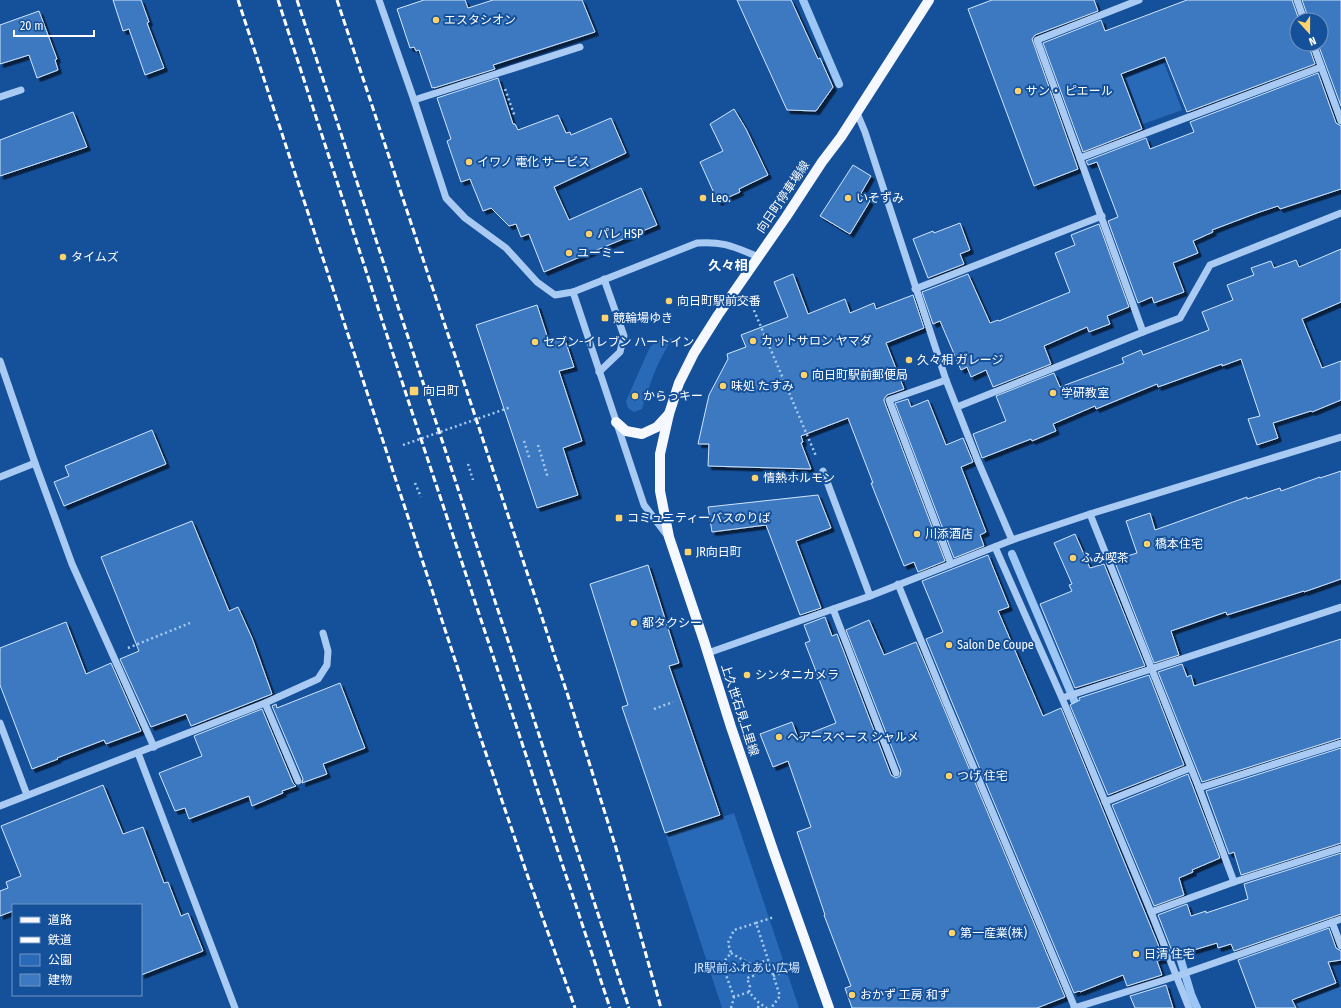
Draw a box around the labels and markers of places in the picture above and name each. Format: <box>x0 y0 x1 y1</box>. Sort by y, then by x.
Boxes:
place label: エスタシオン <box>444 13 516 27</box>
marker: エスタシオン <box>431 15 441 25</box>
place label: サン・ ピエール <box>1026 84 1113 98</box>
marker: サン・ ピエール <box>1013 86 1023 96</box>
place label: イワノ 電化 サービス <box>477 155 590 169</box>
marker: イワノ 電化 サービス <box>464 157 474 167</box>
place label: Leo. <box>711 191 731 205</box>
place label: いそずみ <box>856 191 904 205</box>
marker: Leo. <box>698 193 708 203</box>
marker: いそずみ <box>843 193 853 203</box>
place label: パレ HSP <box>597 227 643 241</box>
marker: パレ HSP <box>584 229 594 239</box>
place label: ユーミー <box>577 246 625 260</box>
marker: ユーミー <box>564 248 574 258</box>
place label: タイムズ <box>71 250 119 264</box>
marker: タイムズ <box>58 252 68 262</box>
place label: 向日町駅前交番 <box>677 294 761 308</box>
marker: 向日町駅前交番 <box>664 296 674 306</box>
place label: 競輪場ゆき <box>613 311 673 325</box>
marker: 競輪場ゆき <box>600 313 610 323</box>
place label: カットサロン ヤマダ <box>761 334 872 348</box>
place label: セブン-イレブン ハートイン <box>543 335 694 349</box>
marker: カットサロン ヤマダ <box>748 336 758 346</box>
marker: セブン-イレブン ハートイン <box>530 337 540 347</box>
place label: 久々相 ガレージ <box>917 353 1004 367</box>
marker: 久々相 ガレージ <box>904 355 914 365</box>
place label: 向日町駅前郵便局 <box>812 368 908 382</box>
marker: 向日町駅前郵便局 <box>799 370 809 380</box>
place label: 味処 たすみ <box>731 379 794 393</box>
marker: 味処 たすみ <box>718 381 728 391</box>
place label: 向日町 <box>423 384 459 398</box>
marker: 向日町 <box>408 385 420 397</box>
place label: 学研教室 <box>1061 386 1109 400</box>
marker: 学研教室 <box>1048 388 1058 398</box>
place label: からっキー <box>643 389 703 403</box>
marker: からっキー <box>630 391 640 401</box>
place label: 情熱ホルモン <box>763 471 835 485</box>
marker: 情熱ホルモン <box>750 473 760 483</box>
place label: コミュニティーバスのりば <box>627 511 770 525</box>
marker: コミュニティーバスのりば <box>614 513 624 523</box>
place label: 川添酒店 <box>925 527 973 541</box>
marker: 川添酒店 <box>912 529 922 539</box>
place label: 橋本住宅 <box>1155 537 1203 551</box>
marker: 橋本住宅 <box>1142 539 1152 549</box>
place label: JR向日町 <box>696 545 742 559</box>
marker: JR向日町 <box>683 547 693 557</box>
place label: ふみ喫茶 <box>1081 551 1129 565</box>
marker: ふみ喫茶 <box>1068 553 1078 563</box>
place label: 都タクシー <box>642 616 702 630</box>
marker: 都タクシー <box>629 618 639 628</box>
place label: Salon De Coupe <box>957 638 1034 652</box>
marker: Salon De Coupe <box>944 640 954 650</box>
place label: シンタニカメラ <box>755 668 839 682</box>
marker: シンタニカメラ <box>742 670 752 680</box>
place label: ヘアースペース シャルメ <box>787 730 919 744</box>
marker: ヘアースペース シャルメ <box>774 732 784 742</box>
place label: つげ 住宅 <box>957 769 1008 783</box>
marker: つげ 住宅 <box>944 771 954 781</box>
place label: 第一産業(株) <box>960 926 1028 940</box>
marker: 第一産業(株) <box>947 928 957 938</box>
place label: 日清 住宅 <box>1144 947 1195 961</box>
marker: 日清 住宅 <box>1131 949 1141 959</box>
place label: おかず 工房 和ず <box>860 988 950 1002</box>
marker: おかず 工房 和ず <box>847 990 857 1000</box>

